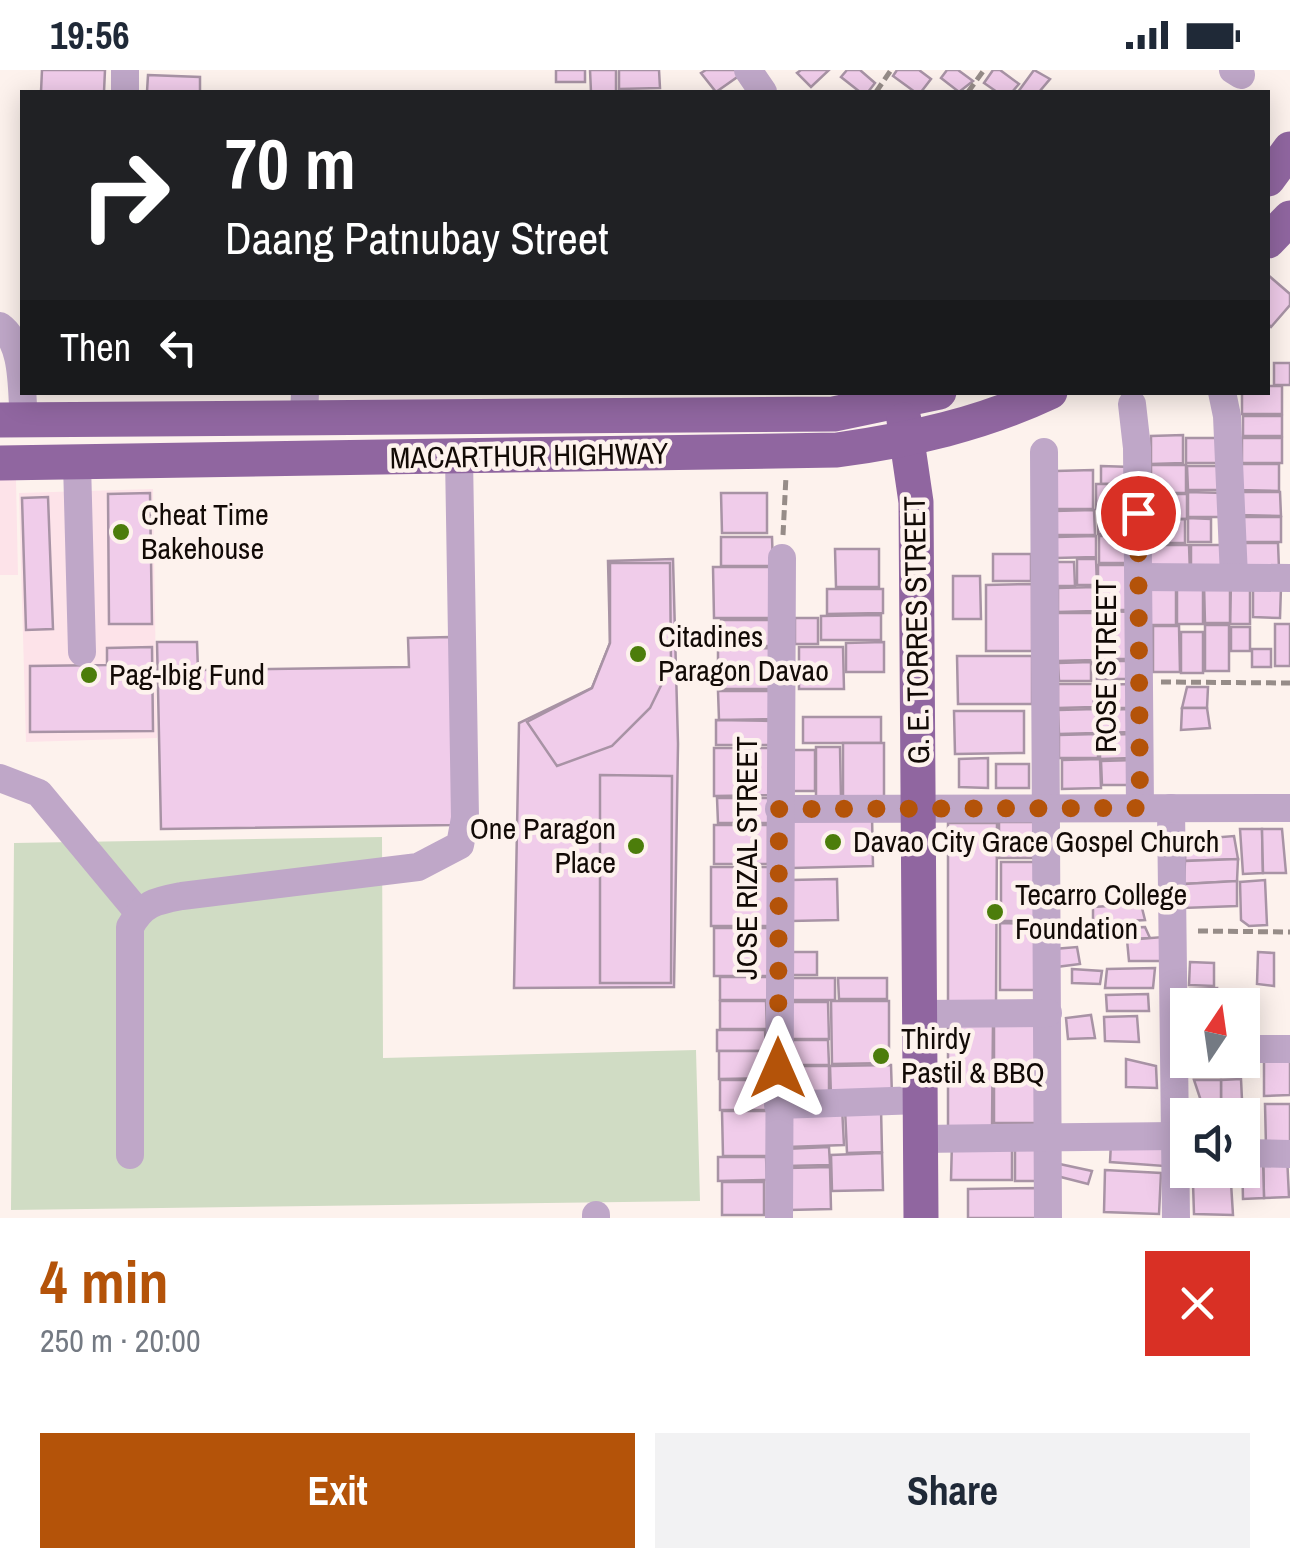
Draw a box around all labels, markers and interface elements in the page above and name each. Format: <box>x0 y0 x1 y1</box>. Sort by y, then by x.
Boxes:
text: 19:56 <box>50 10 130 61</box>
text: 70 m <box>225 117 356 211</box>
icon: right <box>60 130 190 260</box>
text: Daang Patnubay Street <box>225 207 609 268</box>
icon: left <box>151 320 206 375</box>
text: Then <box>60 322 131 373</box>
street label: MACARTHUR HIGHWAY <box>389 433 669 477</box>
pin <box>1096 471 1181 556</box>
icon: arrive <box>1111 486 1166 541</box>
place label: Cheat Time Bakehouse <box>141 494 269 568</box>
street label: G. E. TORRES STREET <box>894 495 938 765</box>
marker: Cheat Time Bakehouse <box>110 521 132 543</box>
street label: ROSE STREET <box>1085 579 1125 753</box>
place label: Citadines Paragon Davao <box>658 616 829 690</box>
marker: Citadines Paragon Davao <box>627 643 649 665</box>
place label: Pag-Ibig Fund <box>109 654 265 694</box>
marker: Pag-Ibig Fund <box>78 664 100 686</box>
street label: JOSE RIZAL STREET <box>726 736 766 980</box>
place label: One Paragon Place <box>470 808 616 882</box>
place label: Davao City Grace Gospel Church <box>853 821 1219 861</box>
marker: Davao City Grace Gospel Church <box>822 831 844 853</box>
marker: One Paragon Place <box>625 835 647 857</box>
place label: Tecarro College Foundation <box>1015 874 1187 948</box>
marker: Tecarro College Foundation <box>984 901 1006 923</box>
north arrow <box>1170 988 1260 1078</box>
map controls <box>1170 988 1260 1188</box>
position arrow <box>726 1016 830 1120</box>
place label: Thirdy Pastil & BBQ <box>901 1018 1045 1092</box>
marker: Thirdy Pastil & BBQ <box>870 1045 892 1067</box>
button: sound <box>1170 1098 1260 1188</box>
text: 4 min <box>40 1241 169 1322</box>
button: close <box>1145 1251 1250 1356</box>
text: 250 m · 20:00 <box>40 1319 200 1362</box>
button: Exit <box>40 1433 635 1548</box>
button: Share <box>655 1433 1250 1548</box>

